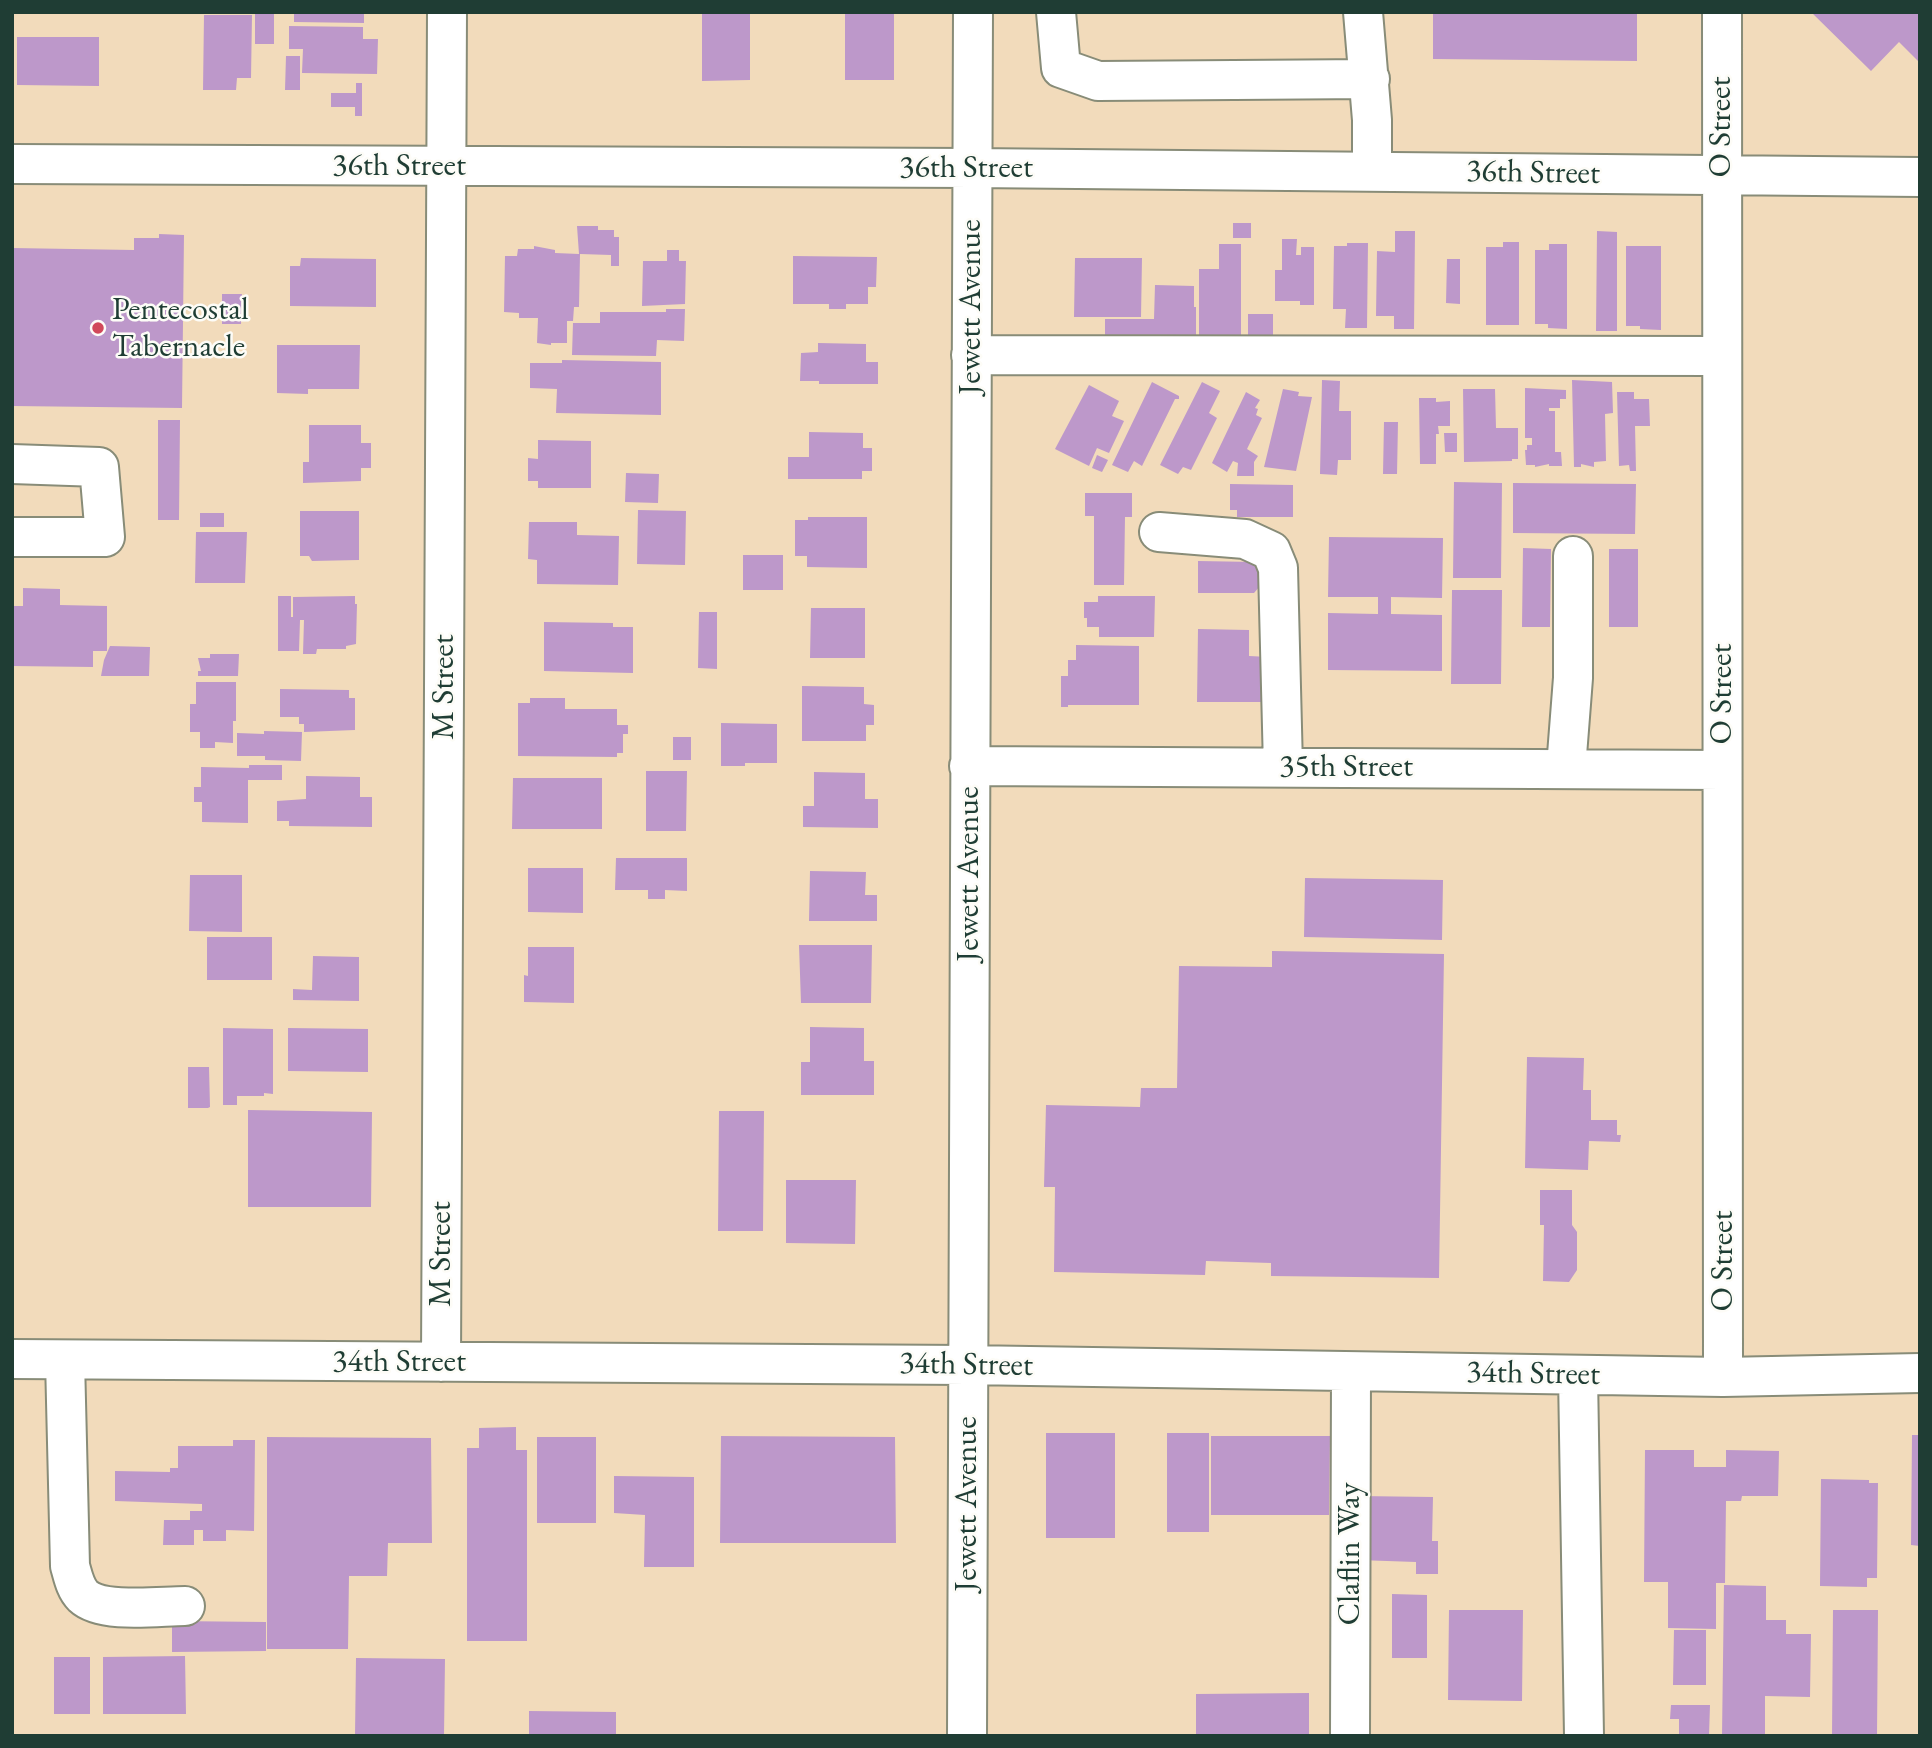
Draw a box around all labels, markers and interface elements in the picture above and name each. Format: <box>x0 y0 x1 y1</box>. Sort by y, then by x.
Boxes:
street label: O Street <box>1702 76 1740 178</box>
street label: 36th Street <box>332 147 466 185</box>
street label: 36th Street <box>899 149 1033 187</box>
street label: 36th Street <box>1466 153 1600 193</box>
street label: Jewett Avenue <box>952 219 990 395</box>
place label: Pentecostal Tabernacle <box>112 291 249 366</box>
marker: Pentecostal Tabernacle <box>90 320 106 336</box>
street label: M Street <box>425 634 463 740</box>
street label: O Street <box>1703 643 1741 745</box>
street label: 35th Street <box>1279 748 1413 786</box>
street label: Jewett Avenue <box>950 786 988 962</box>
street label: M Street <box>422 1201 460 1307</box>
street label: O Street <box>1704 1210 1742 1312</box>
street label: 34th Street <box>332 1343 466 1381</box>
street label: 34th Street <box>899 1345 1033 1385</box>
street label: 34th Street <box>1466 1354 1600 1394</box>
street label: Jewett Avenue <box>948 1416 986 1592</box>
street label: Claflin Way <box>1331 1482 1369 1626</box>

